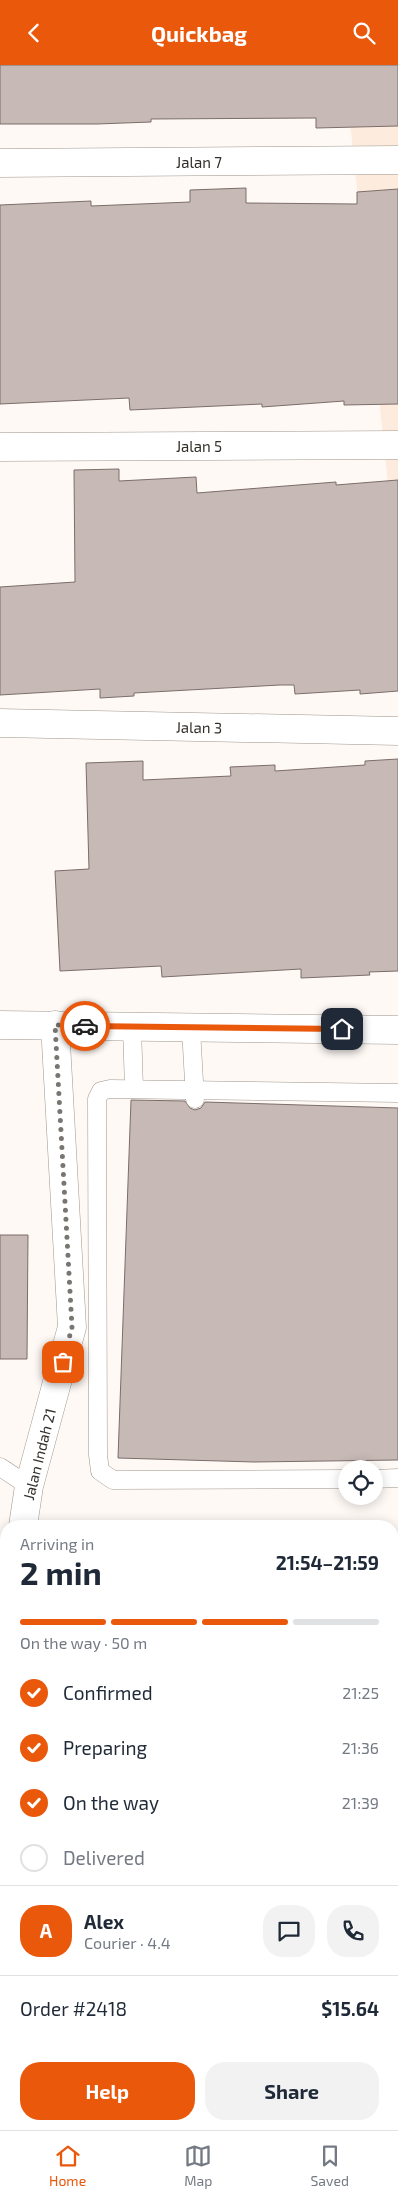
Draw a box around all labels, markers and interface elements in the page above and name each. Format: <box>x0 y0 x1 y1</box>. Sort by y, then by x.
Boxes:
icon: back <box>20 19 48 47</box>
icon: search <box>350 19 378 47</box>
text: Quickbag <box>151 20 247 46</box>
street label: Jalan 7 <box>176 153 222 171</box>
street label: Jalan 5 <box>176 437 222 455</box>
street label: Jalan 3 <box>176 718 222 736</box>
courier <box>60 1001 110 1051</box>
pin <box>321 1008 363 1050</box>
icon: car <box>71 1012 99 1040</box>
icon: home <box>328 1015 356 1043</box>
pin <box>42 1341 84 1383</box>
icon: bag <box>49 1348 77 1376</box>
street label: Jalan Indah 21 <box>19 1406 59 1502</box>
map controls <box>338 1460 383 1505</box>
button: locate <box>338 1460 383 1505</box>
text: Arriving in <box>20 1534 94 1553</box>
text: 21:54–21:59 <box>276 1551 379 1574</box>
text: 2 min <box>20 1553 102 1591</box>
text: On the way · 50 m <box>20 1633 147 1652</box>
icon: check <box>20 1679 48 1707</box>
text: Confirmed <box>63 1681 153 1704</box>
text: 21:25 <box>342 1683 379 1702</box>
icon: check <box>20 1734 48 1762</box>
text: Preparing <box>63 1736 147 1759</box>
text: 21:36 <box>342 1738 379 1757</box>
icon: check <box>20 1789 48 1817</box>
text: On the way <box>63 1791 159 1814</box>
text: 21:39 <box>342 1793 379 1812</box>
text: Delivered <box>63 1846 145 1869</box>
button: chat <box>263 1905 315 1957</box>
button: phone <box>327 1905 379 1957</box>
text: Alex <box>84 1910 124 1933</box>
text: A <box>40 1919 52 1942</box>
text: Courier · 4.4 <box>84 1933 171 1952</box>
text: Order #2418 <box>20 1997 127 2020</box>
text: $15.64 <box>321 1997 379 2020</box>
button: Help <box>20 2062 195 2120</box>
button: Share <box>205 2062 379 2120</box>
tab: Home <box>49 2142 86 2189</box>
tab: Map <box>184 2142 212 2189</box>
tab: Saved <box>311 2142 349 2189</box>

